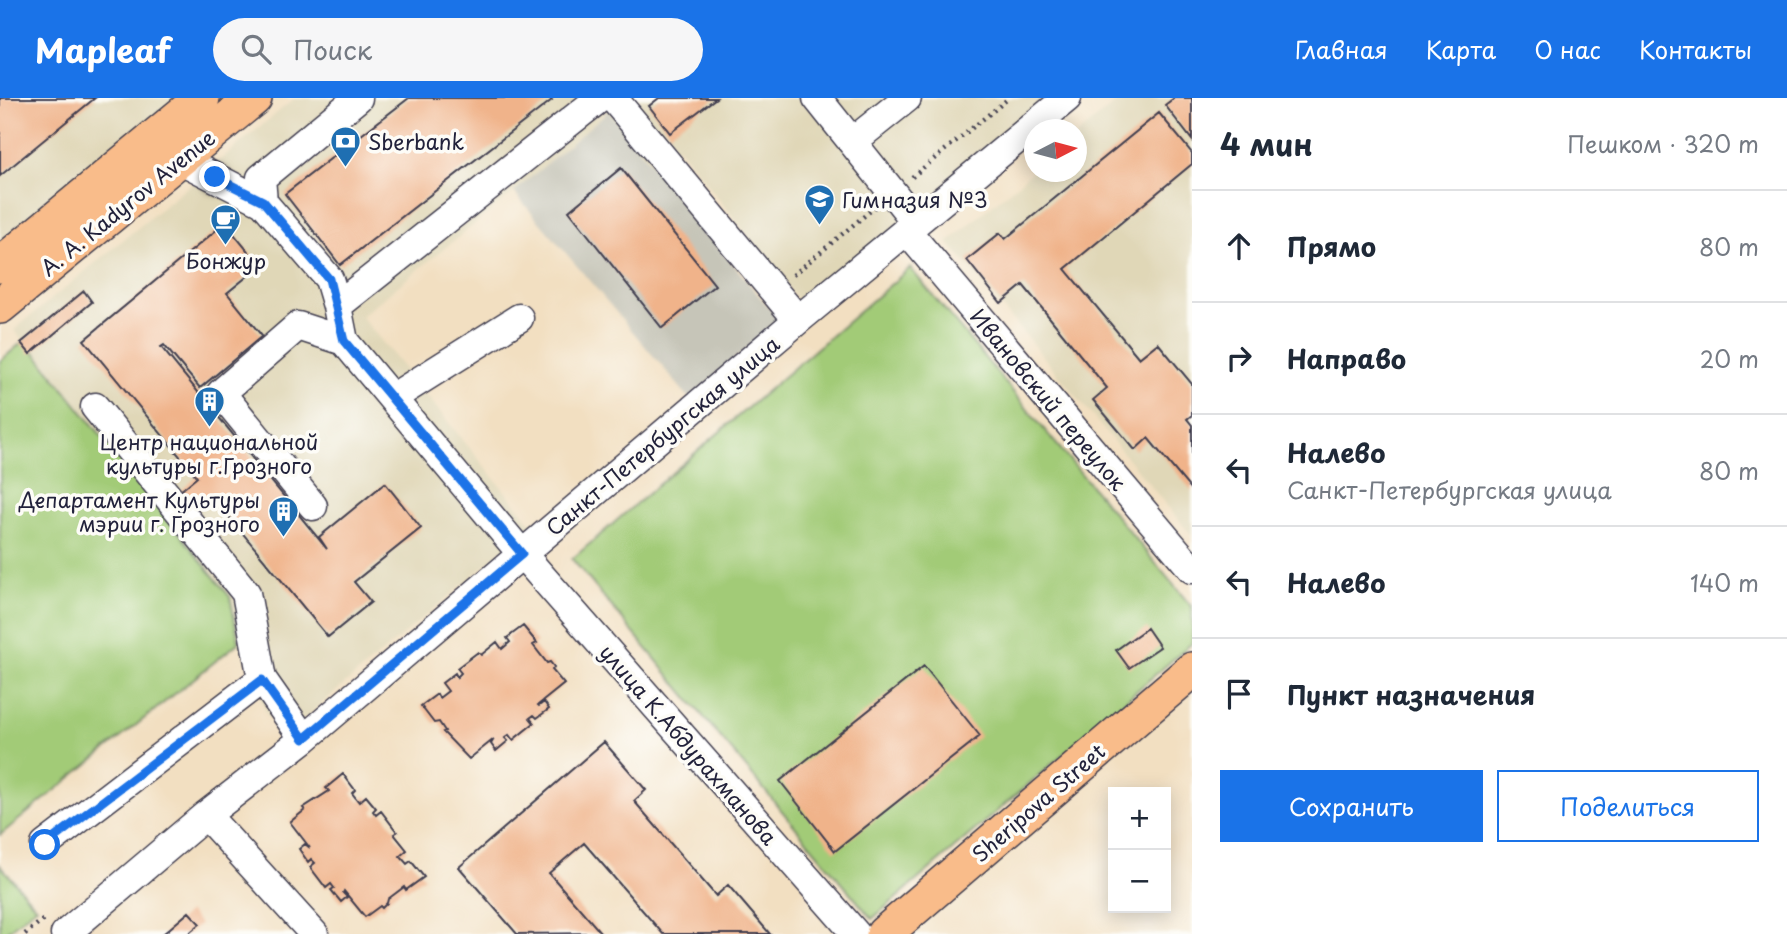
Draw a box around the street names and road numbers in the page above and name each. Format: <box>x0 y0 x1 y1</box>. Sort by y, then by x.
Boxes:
street label: A. A. Kadyrov Avenue <box>33 121 221 283</box>
street label: Ивановский переулок <box>963 301 1135 497</box>
street label: Санкт-Петербургская улица <box>538 327 786 543</box>
street label: улица К.Абдурахманова <box>593 637 785 851</box>
street label: Sheripova Street <box>964 735 1112 869</box>

